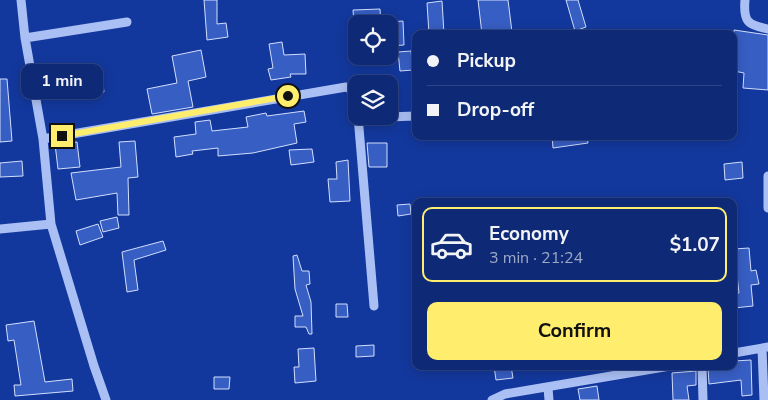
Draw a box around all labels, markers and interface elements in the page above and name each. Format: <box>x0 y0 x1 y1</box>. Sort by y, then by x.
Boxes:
map controls <box>348 15 398 125</box>
button: locate <box>348 15 398 65</box>
text: Pickup <box>457 48 516 74</box>
callout: 1 min <box>21 64 103 98</box>
text: 1 min <box>41 70 83 92</box>
button: layers <box>348 75 398 125</box>
route start <box>277 85 299 107</box>
text: Drop-off <box>457 97 534 123</box>
route end <box>51 125 73 147</box>
text: Economy <box>489 221 569 247</box>
icon: car <box>429 222 474 267</box>
text: $1.07 <box>670 232 720 258</box>
text: 3 min · 21:24 <box>489 247 583 269</box>
button: Confirm <box>427 302 722 360</box>

